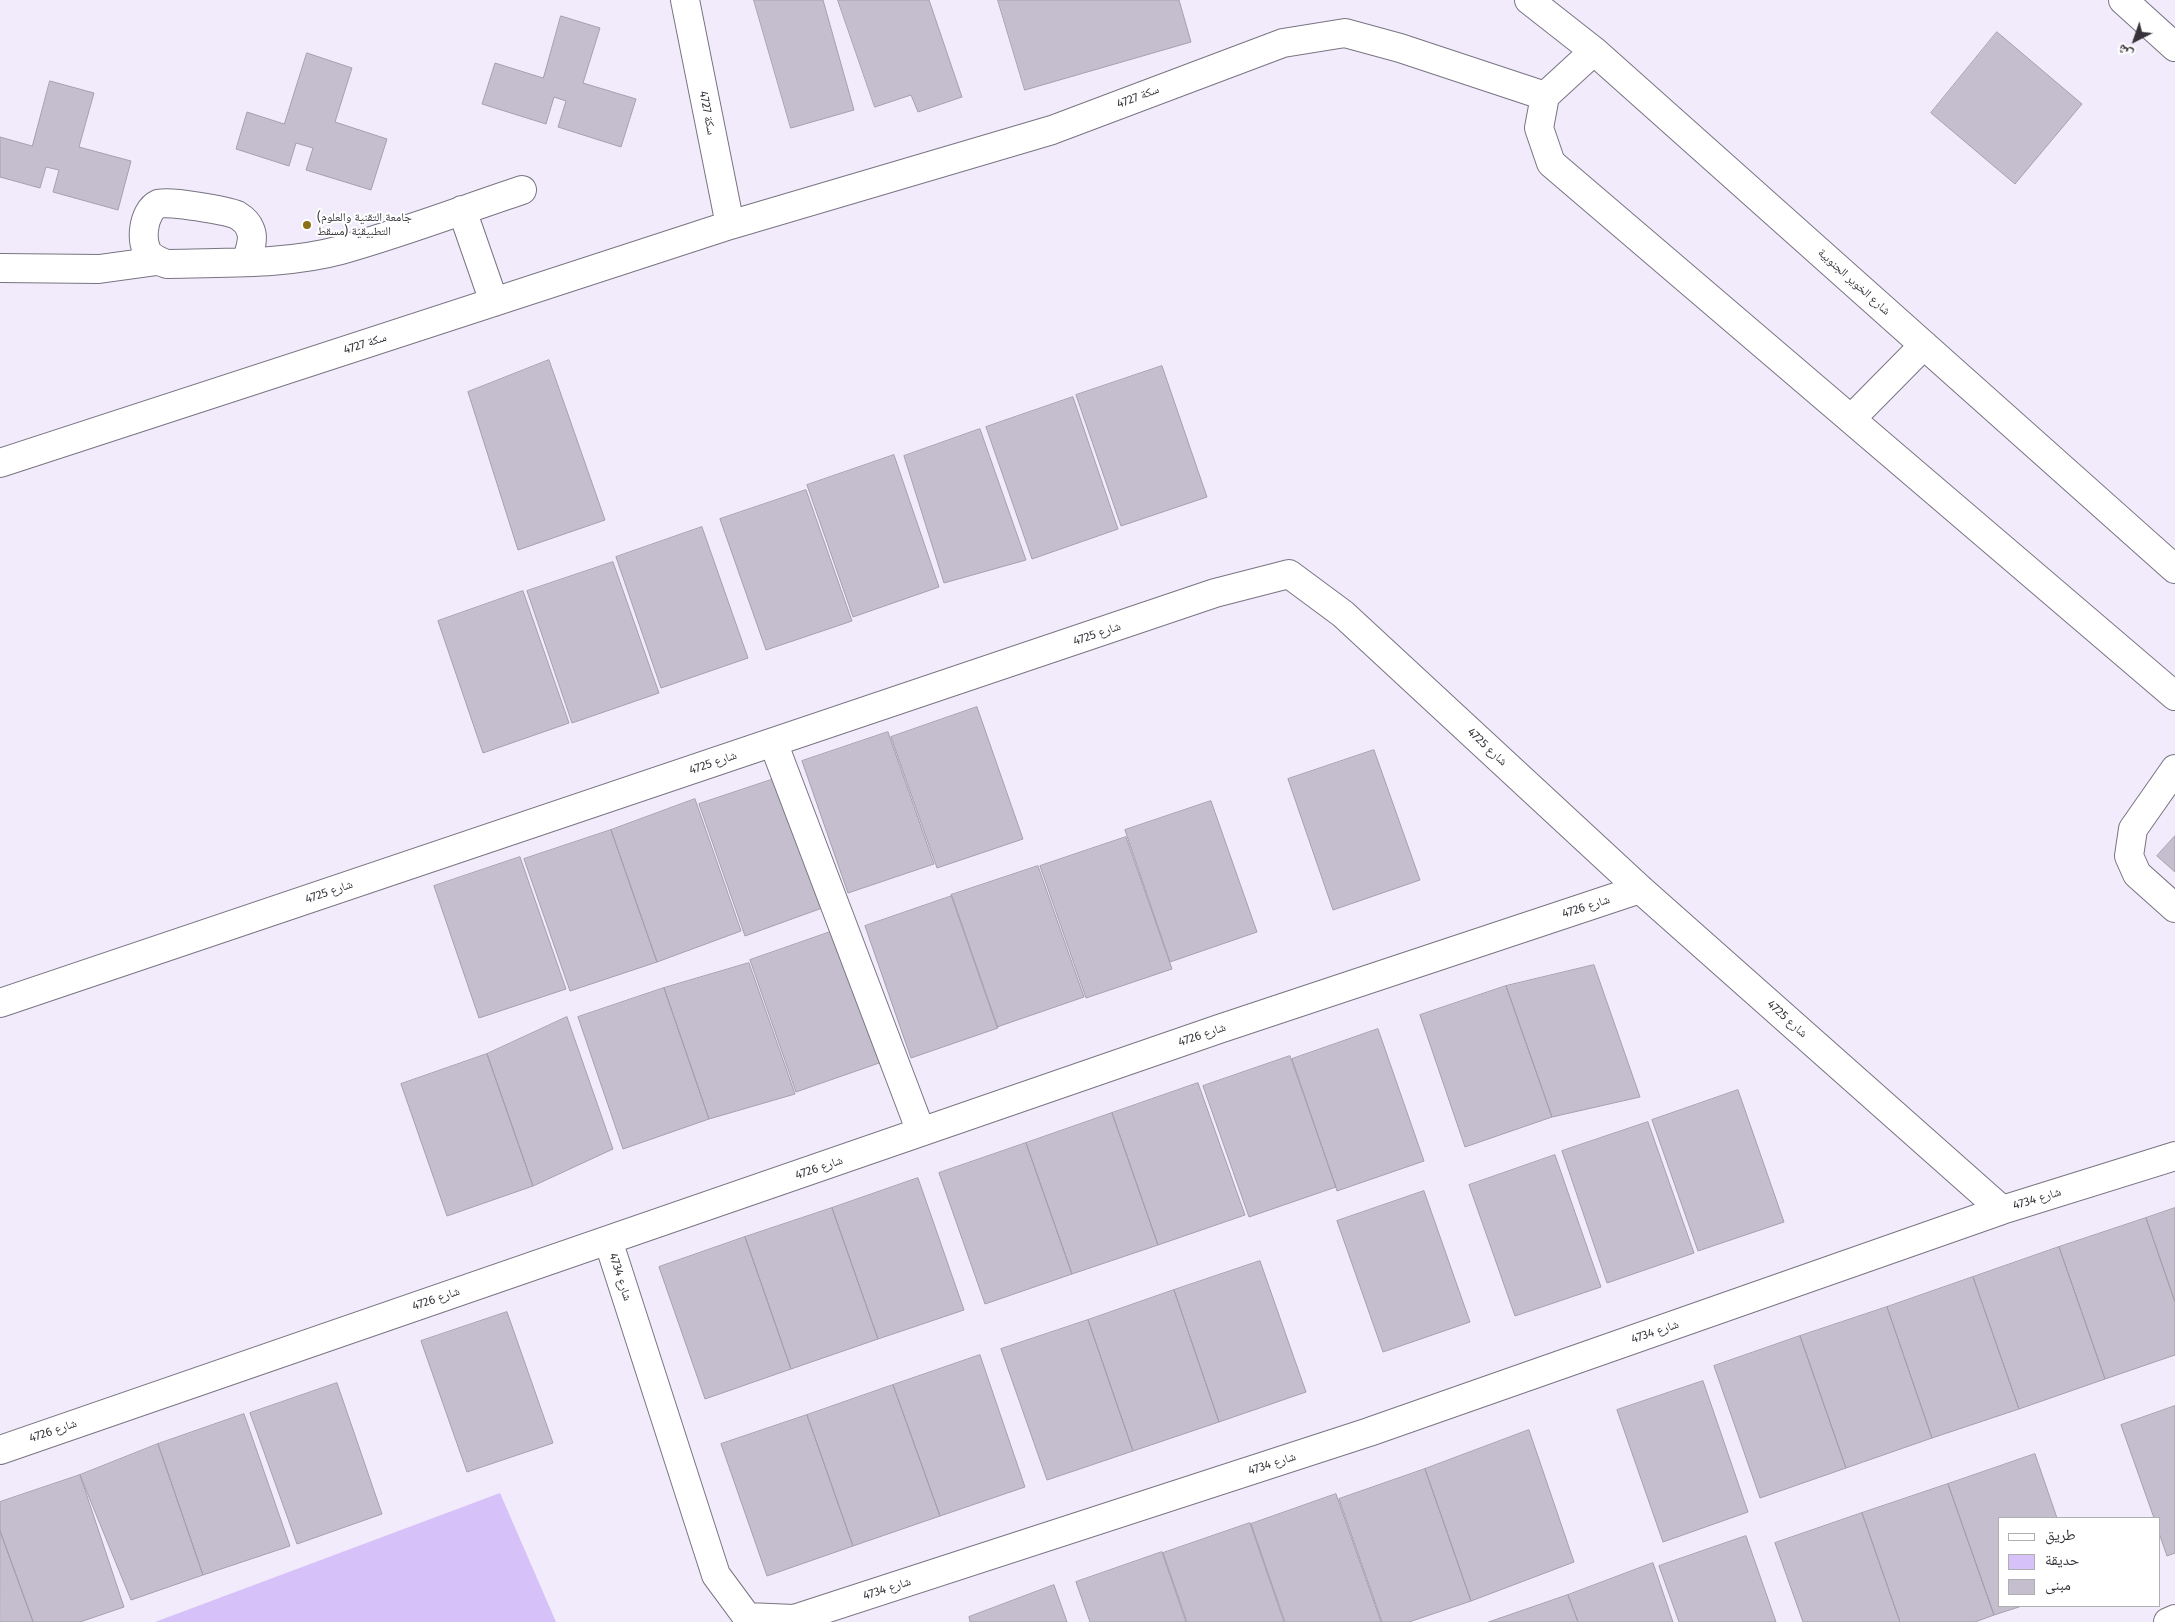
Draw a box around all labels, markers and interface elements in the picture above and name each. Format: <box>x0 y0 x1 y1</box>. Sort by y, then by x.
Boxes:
north arrow <box>2110 15 2160 65</box>
text: ش <box>2114 40 2136 63</box>
street label: سكة 4727 <box>1115 82 1161 112</box>
street label: سكة 4727 <box>696 90 718 136</box>
place label: (جامعة التقنية والعلوم التطبيقية (مسقط <box>317 211 412 239</box>
marker: (جامعة التقنية والعلوم التطبيقية (مسقط <box>301 219 313 231</box>
street label: شارع الخوير الجنوبية <box>1815 246 1893 318</box>
street label: سكة 4727 <box>342 330 388 358</box>
street label: 4725 شارع <box>1071 619 1123 649</box>
street label: 4725 شارع <box>1464 725 1510 769</box>
street label: 4725 شارع <box>687 748 739 778</box>
street label: 4725 شارع <box>303 877 355 907</box>
street label: 4726 شارع <box>1560 892 1612 922</box>
street label: 4725 شارع <box>1764 997 1810 1041</box>
street label: 4726 شارع <box>1176 1020 1228 1050</box>
street label: 4726 شارع <box>793 1153 845 1183</box>
street label: 4734 شارع <box>2011 1185 2063 1213</box>
street label: 4734 شارع <box>605 1251 635 1303</box>
street label: 4726 شارع <box>410 1284 462 1314</box>
street label: 4734 شارع <box>1629 1317 1681 1347</box>
street label: 4726 شارع <box>27 1416 79 1446</box>
street label: 4734 شارع <box>1246 1449 1298 1479</box>
legend <box>1998 1517 2160 1607</box>
text: طريق <box>2045 1526 2076 1544</box>
text: حديقة <box>2045 1551 2079 1569</box>
street label: 4734 شارع <box>861 1574 913 1604</box>
text: مبنى <box>2045 1576 2071 1594</box>

